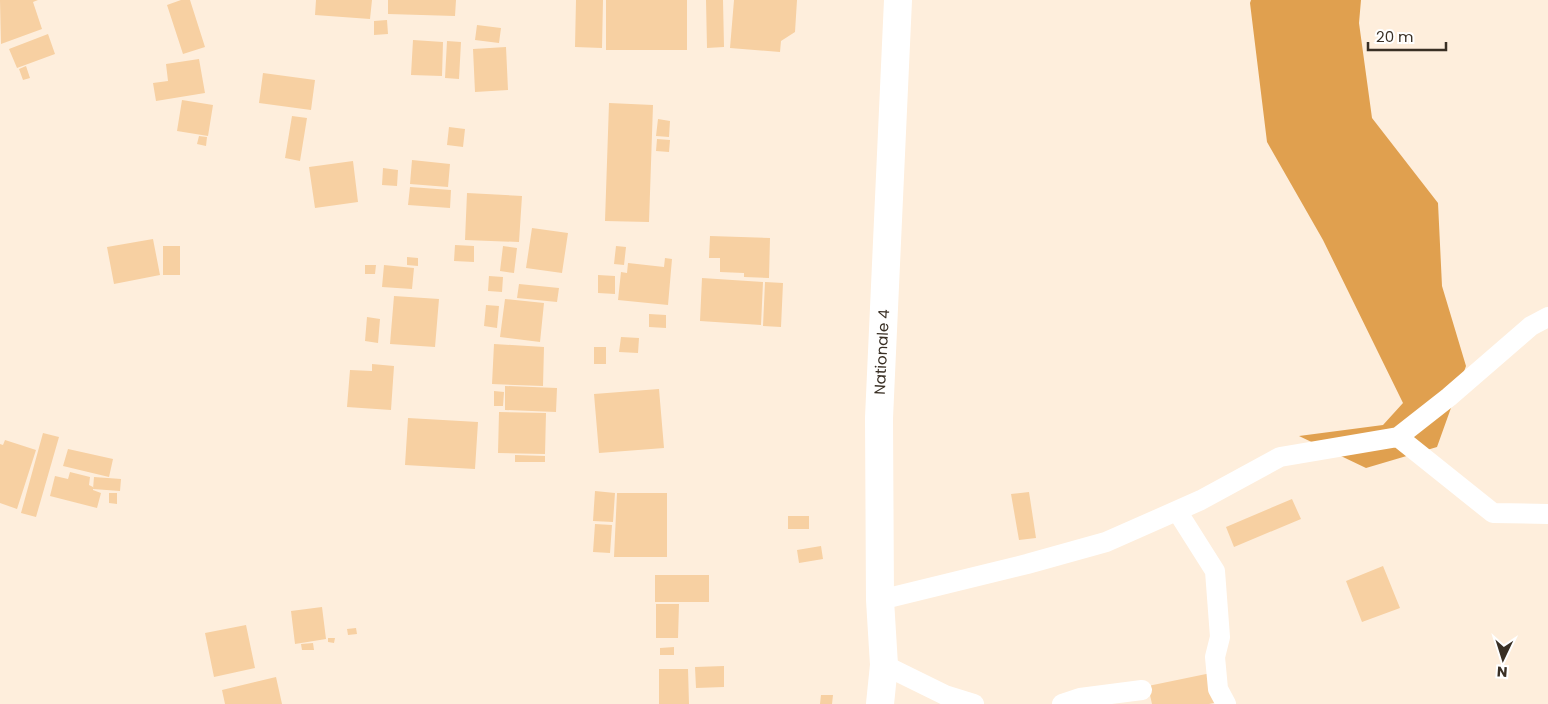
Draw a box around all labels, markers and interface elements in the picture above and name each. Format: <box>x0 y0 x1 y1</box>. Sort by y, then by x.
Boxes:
scale bar <box>1368 20 1446 52</box>
text: 20 m <box>1376 26 1414 47</box>
street label: Nationale 4 <box>869 309 894 395</box>
north arrow <box>1478 634 1528 684</box>
text: N <box>1496 662 1508 682</box>

